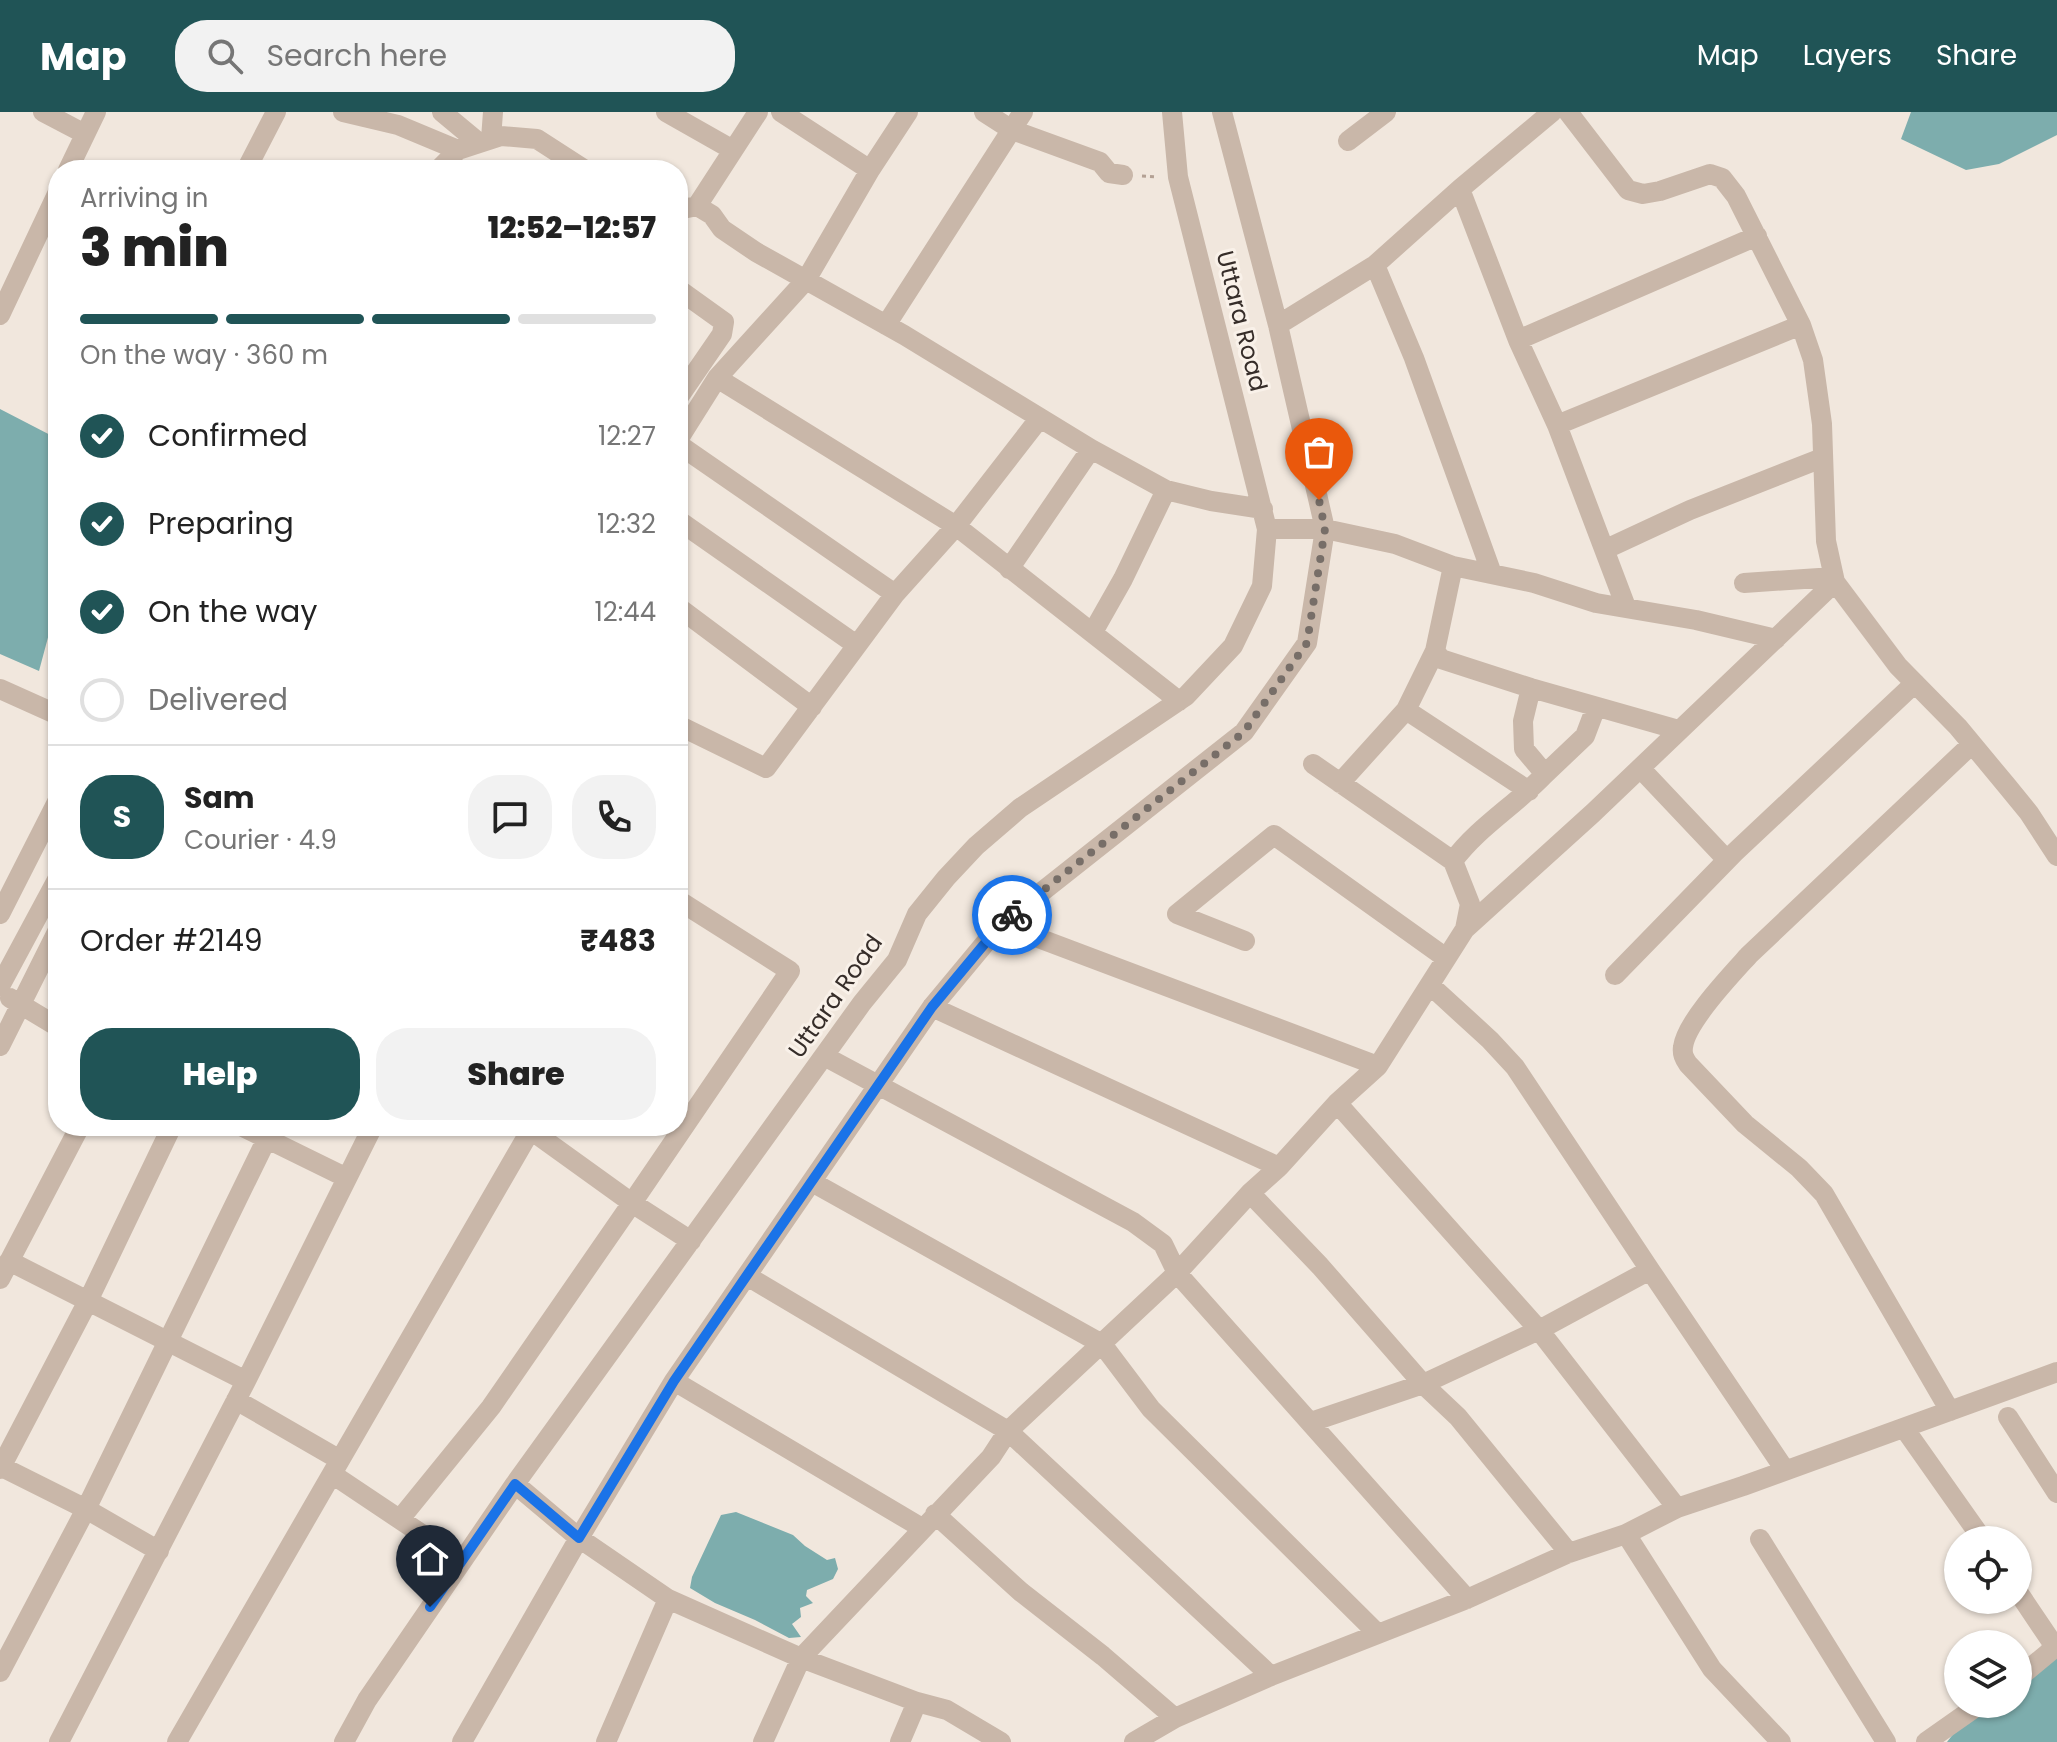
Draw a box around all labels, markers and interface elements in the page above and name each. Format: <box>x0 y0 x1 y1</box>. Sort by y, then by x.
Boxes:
search box <box>175 20 735 92</box>
text: Map <box>40 30 127 83</box>
icon: search <box>203 34 247 78</box>
text: Search here <box>267 34 447 77</box>
text: Map <box>1697 36 1759 75</box>
text: Layers <box>1803 36 1892 75</box>
text: Share <box>1936 36 2017 75</box>
text: Arriving in <box>80 180 209 216</box>
text: 12:52–12:57 <box>488 206 656 249</box>
text: 3 min <box>80 211 229 284</box>
street label: Uttara Road <box>1209 247 1275 395</box>
text: On the way · 360 m <box>80 337 328 373</box>
icon: check <box>80 414 124 458</box>
text: Confirmed <box>148 414 308 457</box>
text: 12:27 <box>598 418 656 454</box>
pin <box>1285 418 1353 500</box>
icon: bag <box>1297 430 1341 474</box>
icon: check <box>80 502 124 546</box>
text: Preparing <box>148 502 294 545</box>
text: 12:32 <box>597 506 656 542</box>
icon: check <box>80 590 124 634</box>
text: On the way <box>148 590 317 633</box>
text: 12:44 <box>594 594 656 630</box>
text: Delivered <box>148 678 288 721</box>
button: chat <box>468 775 552 859</box>
button: phone <box>572 775 656 859</box>
text: Sam <box>184 776 255 819</box>
text: S <box>113 795 131 838</box>
text: Courier · 4.9 <box>184 822 337 858</box>
courier <box>972 875 1052 955</box>
icon: bike <box>990 893 1034 937</box>
text: Order #2149 <box>80 919 263 962</box>
text: ₹483 <box>580 919 656 962</box>
street label: Uttara Road <box>780 928 890 1064</box>
button: Help <box>80 1028 360 1120</box>
button: Share <box>376 1028 656 1120</box>
pin <box>396 1525 464 1607</box>
map controls <box>1944 1526 2032 1718</box>
button: locate <box>1944 1526 2032 1614</box>
icon: home <box>408 1537 452 1581</box>
button: layers <box>1944 1630 2032 1718</box>

